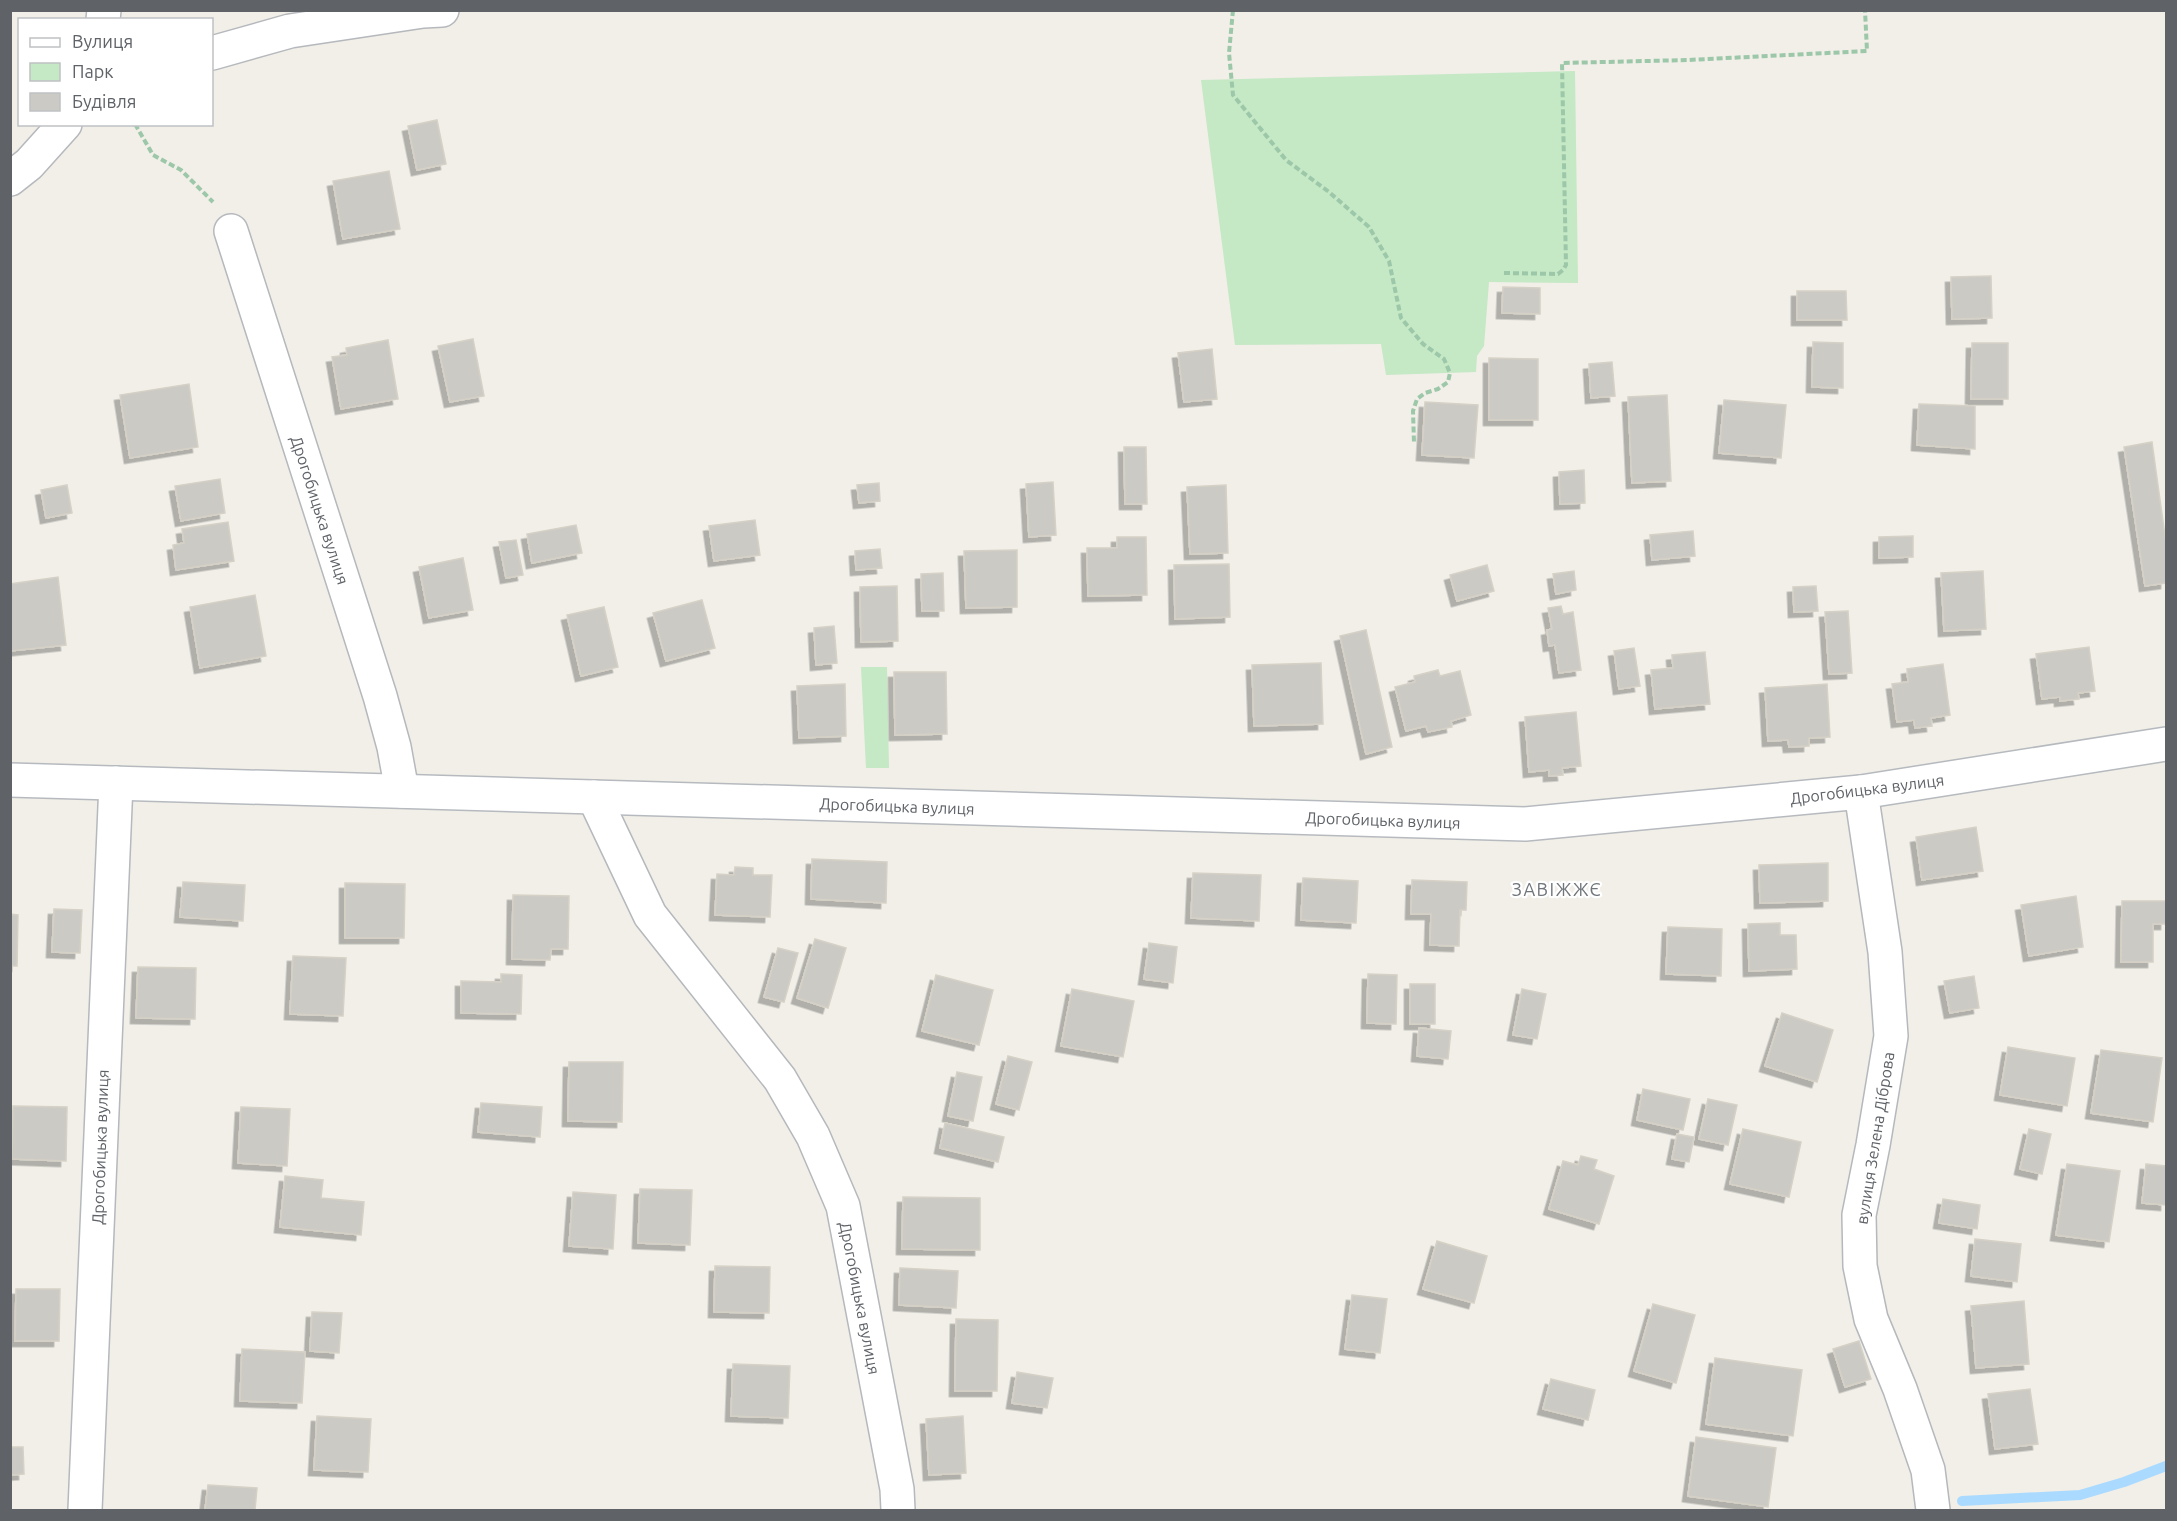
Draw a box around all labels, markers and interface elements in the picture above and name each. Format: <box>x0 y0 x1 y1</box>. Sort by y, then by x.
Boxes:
legend <box>18 18 213 126</box>
text: Вулиця <box>72 31 133 51</box>
text: Парк <box>72 61 113 81</box>
text: Будівля <box>72 91 137 111</box>
street label: Дрогобицька вулиця <box>287 433 353 587</box>
street label: Дрогобицька вулиця <box>1789 771 1945 807</box>
street label: Дрогобицька вулиця <box>819 794 975 818</box>
street label: Дрогобицька вулиця <box>1305 808 1461 832</box>
district label: ЗАВІЖЖЄ <box>1512 879 1602 899</box>
street label: вулиця Зелена Діброва <box>1852 1051 1898 1225</box>
street label: Дрогобицька вулиця <box>88 1069 112 1225</box>
street label: Дрогобицька вулиця <box>836 1220 884 1376</box>

